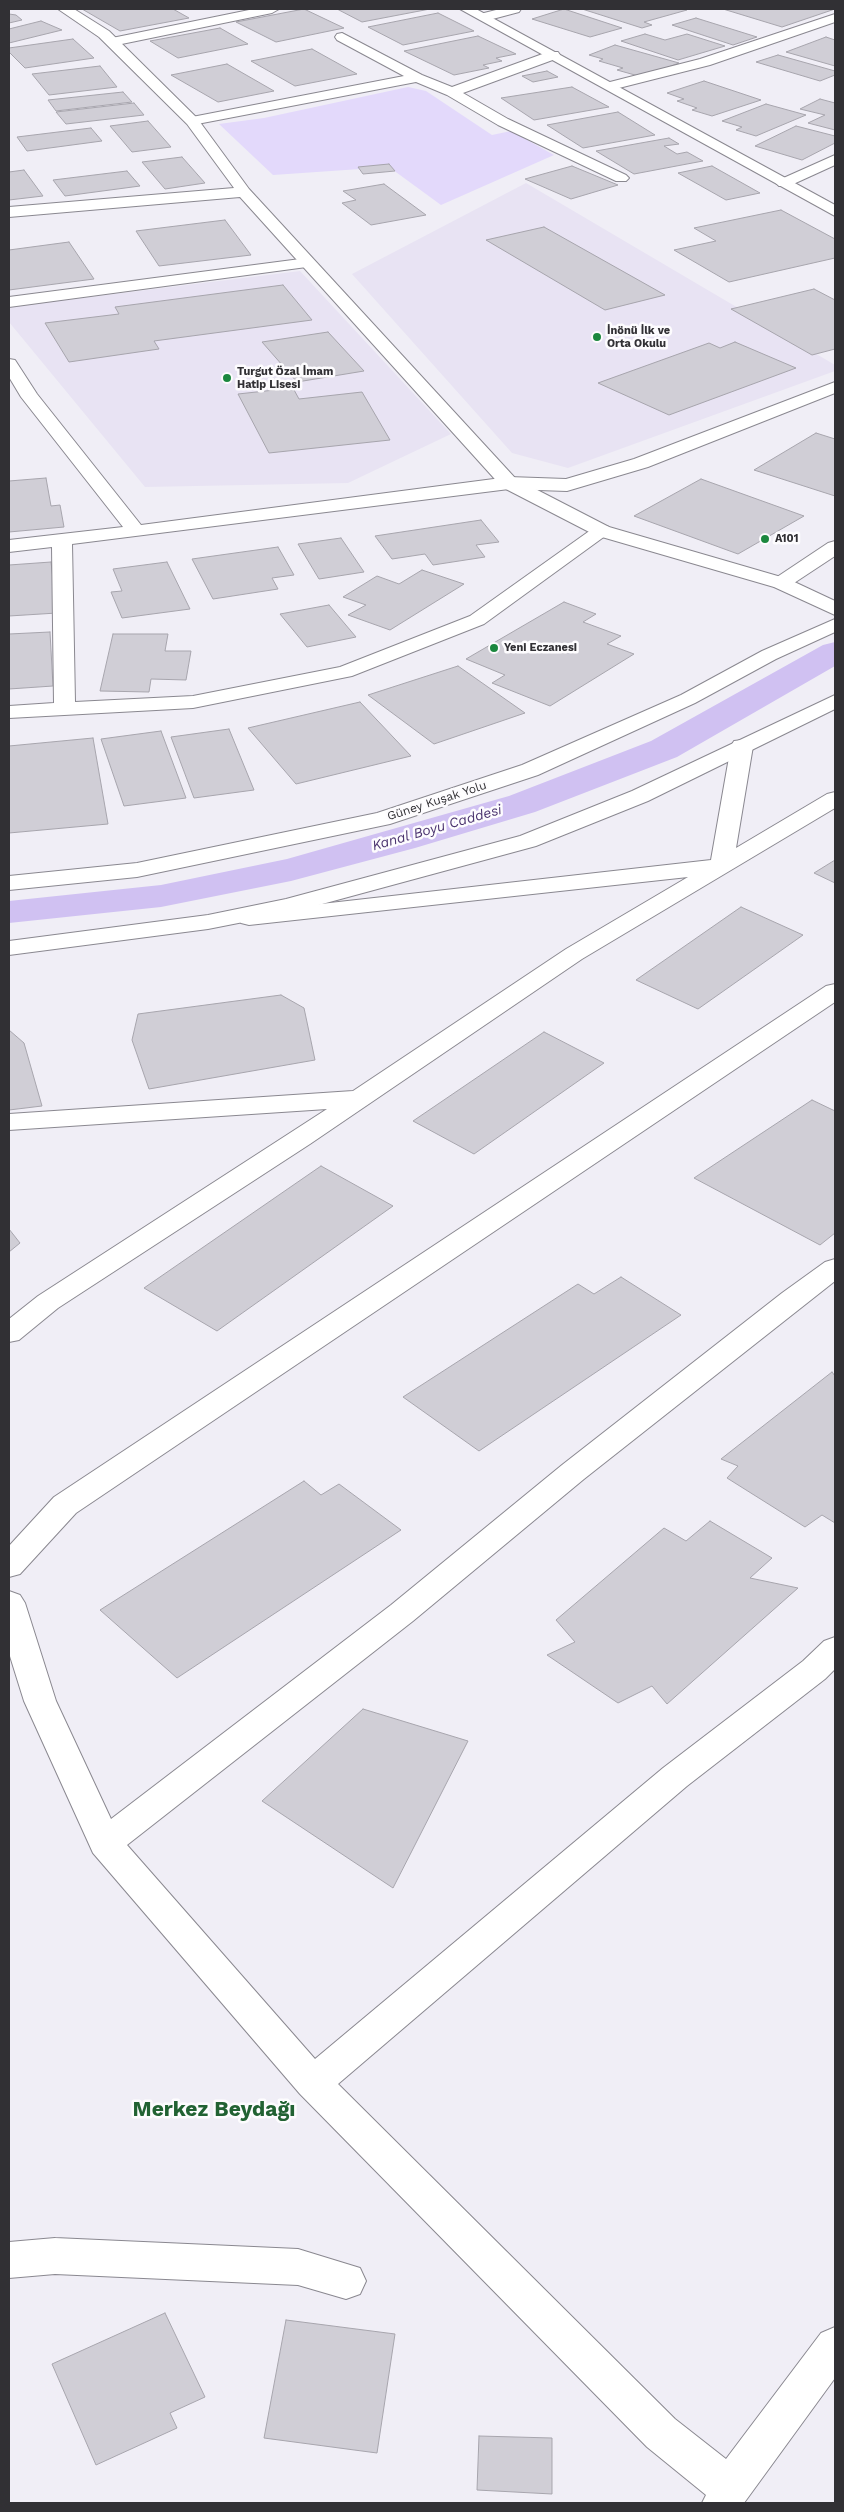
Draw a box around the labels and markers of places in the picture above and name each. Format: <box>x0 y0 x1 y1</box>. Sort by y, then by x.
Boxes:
place label: İnönü İlk ve Orta Okulu <box>607 324 670 350</box>
marker: İnönü İlk ve Orta Okulu <box>591 331 603 343</box>
place label: Turgut Özal İmam Hatip Lisesi <box>237 365 333 391</box>
marker: Turgut Özal İmam Hatip Lisesi <box>221 372 233 384</box>
place label: A101 <box>775 532 798 546</box>
marker: A101 <box>759 533 771 545</box>
place label: Yeni Eczanesi <box>504 641 577 655</box>
marker: Yeni Eczanesi <box>488 642 500 654</box>

